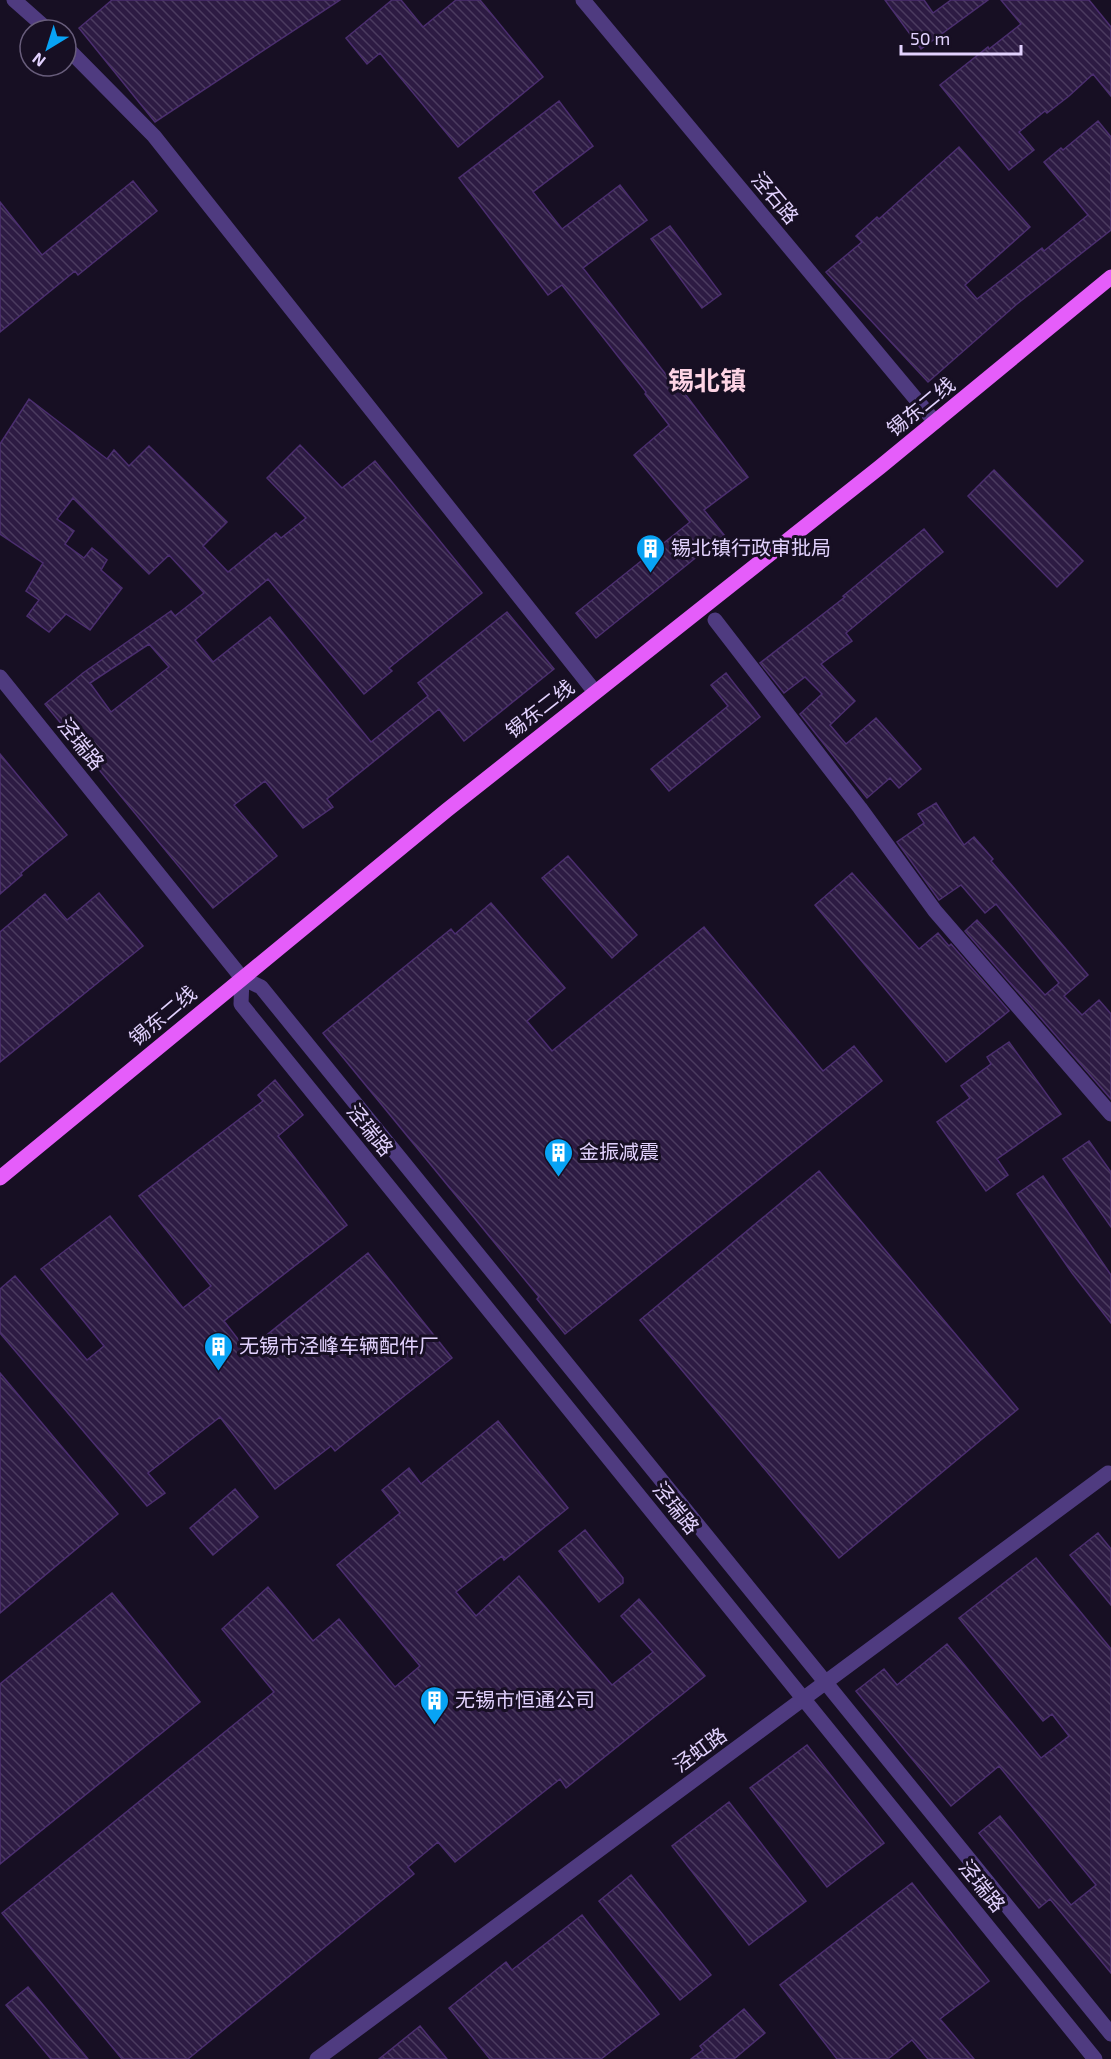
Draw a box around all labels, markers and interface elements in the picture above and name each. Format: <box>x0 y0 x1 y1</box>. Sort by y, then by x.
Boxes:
north arrow <box>18 18 78 78</box>
scale bar <box>901 18 1021 56</box>
text: 50 m <box>910 27 950 49</box>
text: N <box>28 49 49 71</box>
street label: 泾石路 <box>747 167 804 228</box>
district label: 锡北镇 <box>668 364 746 395</box>
street label: 锡东二线 <box>882 372 959 441</box>
building icon: 锡北镇行政审批局 <box>634 532 666 574</box>
place label: 锡北镇行政审批局 <box>671 535 831 559</box>
street label: 锡东二线 <box>500 674 578 742</box>
street label: 泾瑞路 <box>54 713 110 774</box>
street label: 锡东二线 <box>124 980 201 1050</box>
street label: 泾瑞路 <box>343 1099 399 1160</box>
building icon: 金振减震 <box>542 1136 574 1178</box>
place label: 金振减震 <box>579 1139 659 1163</box>
building icon: 无锡市泾峰车辆配件厂 <box>202 1330 234 1372</box>
place label: 无锡市泾峰车辆配件厂 <box>239 1333 439 1357</box>
street label: 泾瑞路 <box>649 1477 705 1538</box>
building icon: 无锡市恒通公司 <box>418 1684 450 1726</box>
place label: 无锡市恒通公司 <box>455 1687 595 1711</box>
street label: 泾虹路 <box>668 1722 731 1777</box>
street label: 泾瑞路 <box>955 1855 1011 1916</box>

